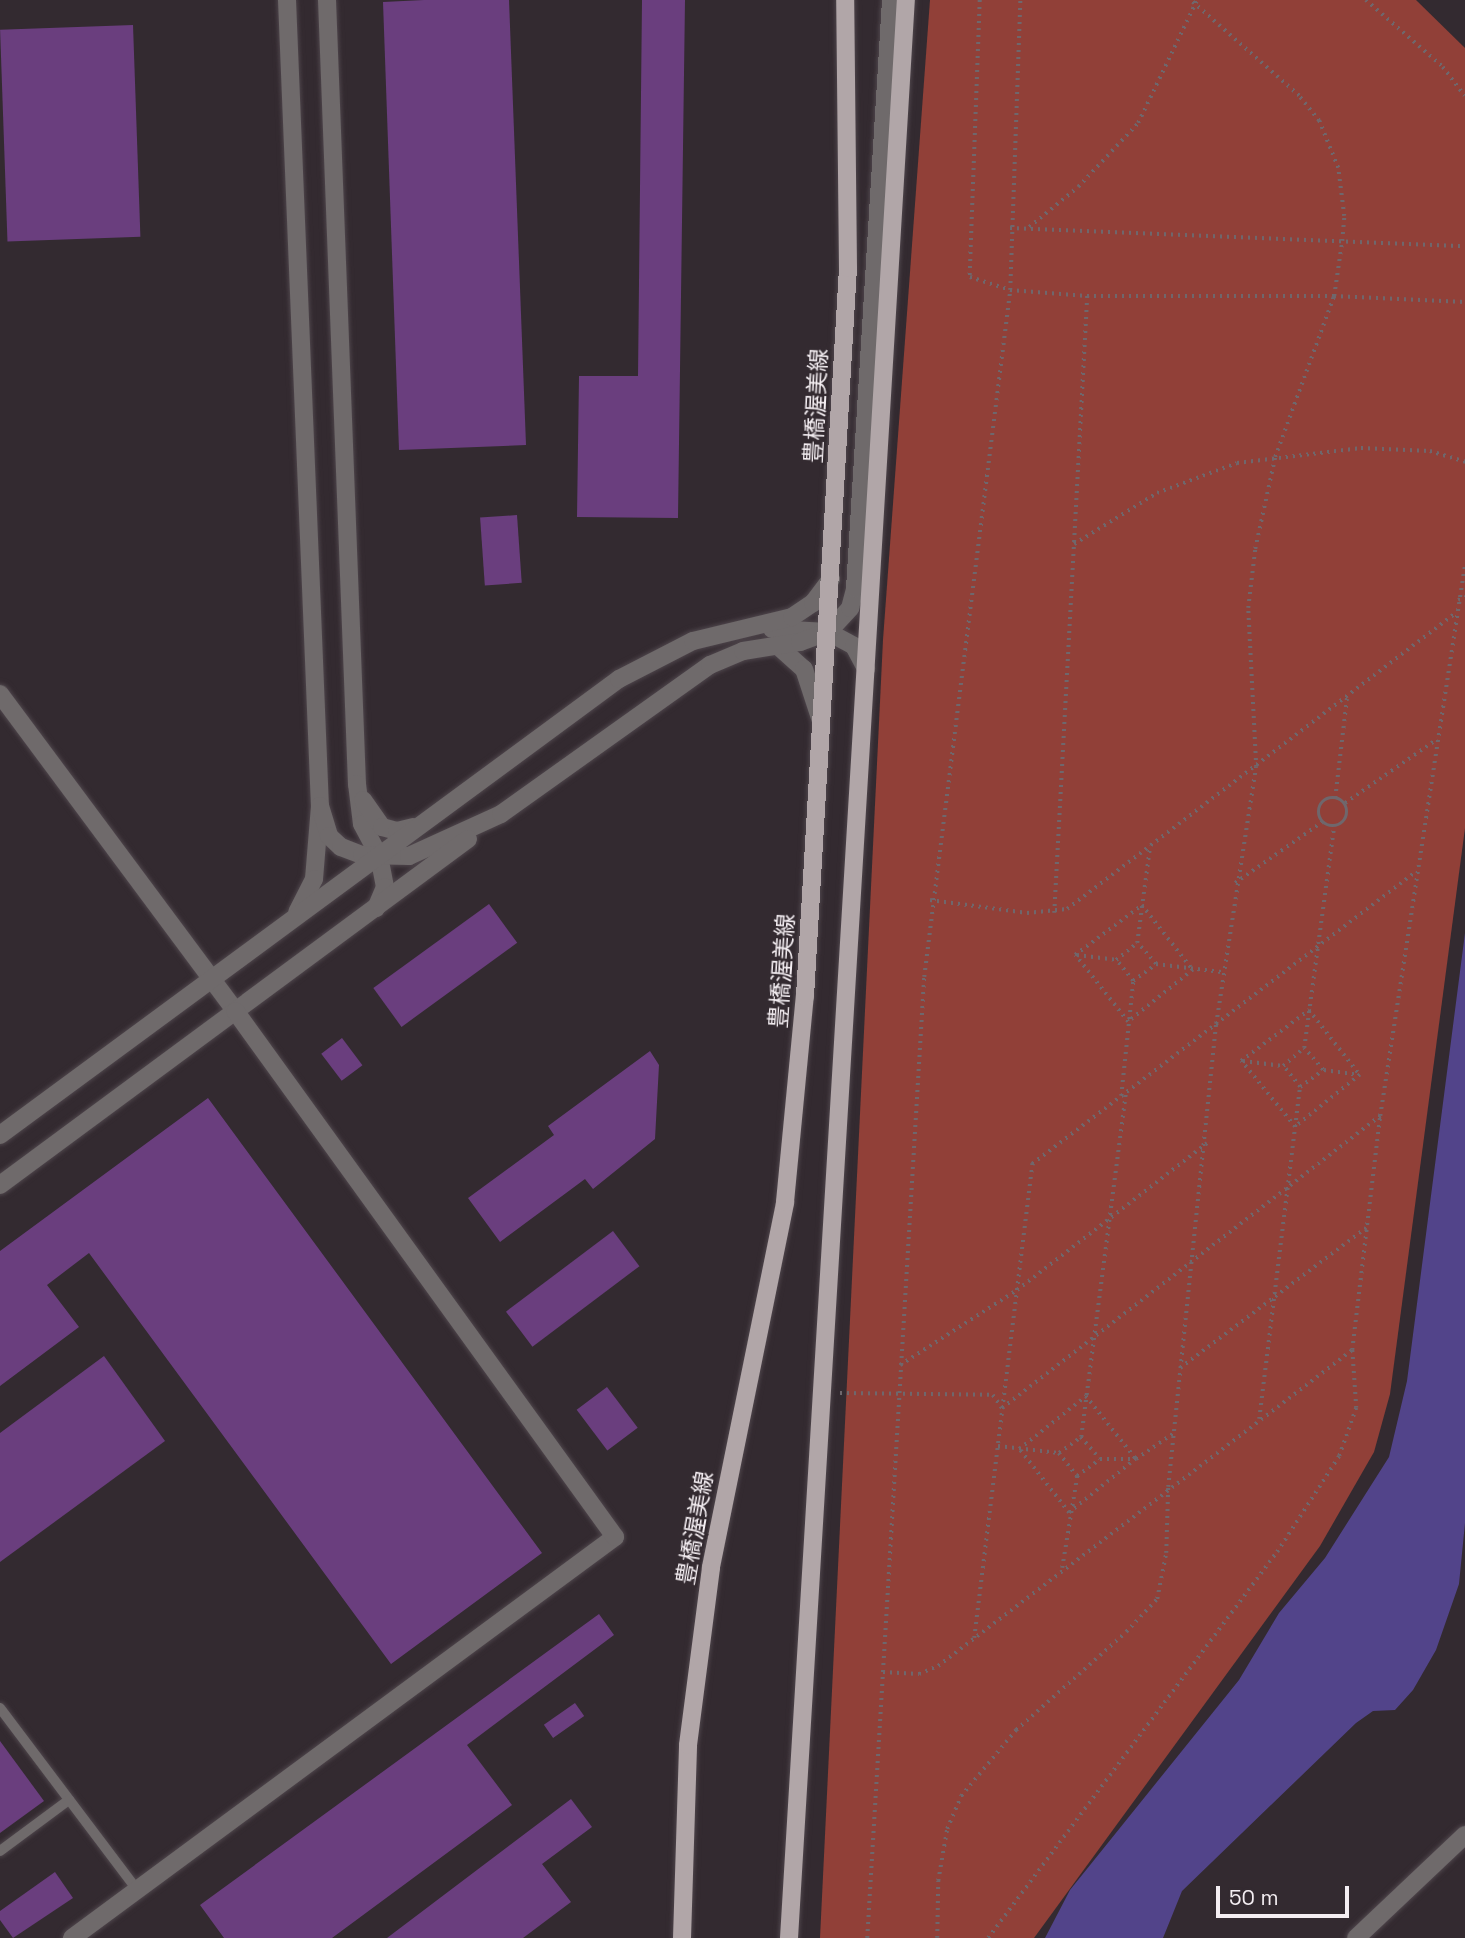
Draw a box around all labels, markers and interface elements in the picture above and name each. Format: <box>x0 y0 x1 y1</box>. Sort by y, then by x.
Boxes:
street label: 豊橋渥美線 <box>799 348 833 464</box>
street label: 豊橋渥美線 <box>764 913 800 1029</box>
street label: 豊橋渥美線 <box>671 1469 719 1587</box>
scale bar <box>1220 1871 1353 1915</box>
text: 50 m <box>1229 1884 1279 1911</box>

